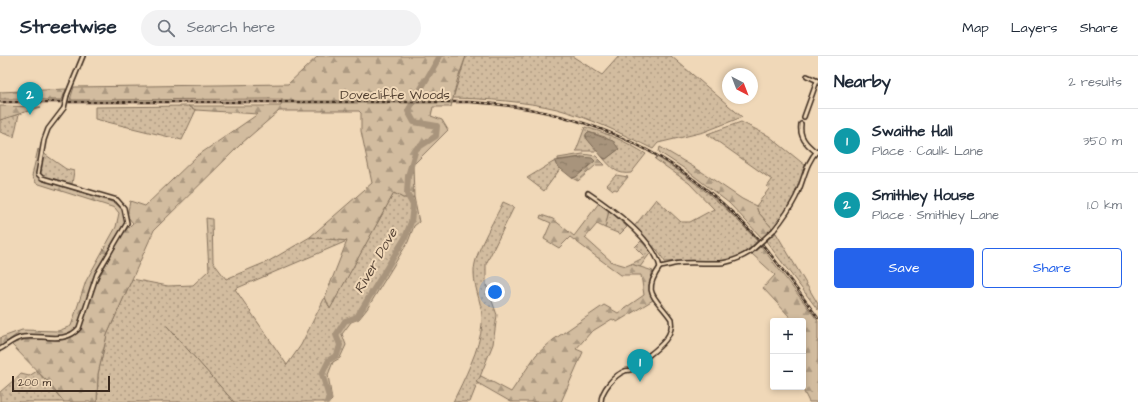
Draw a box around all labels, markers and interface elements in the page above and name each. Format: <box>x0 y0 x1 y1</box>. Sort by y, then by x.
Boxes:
search box <box>141 10 421 46</box>
text: Streetwise <box>20 14 117 41</box>
icon: search <box>155 17 177 39</box>
text: Search here <box>187 17 275 38</box>
text: Map <box>962 18 989 38</box>
text: Layers <box>1011 18 1058 38</box>
text: Share <box>1080 18 1118 38</box>
north arrow <box>722 68 758 104</box>
text: Nearby <box>834 70 891 94</box>
text: 2 results <box>1068 73 1122 91</box>
pin: 2 <box>17 82 43 115</box>
park label: Dovecliffe Woods <box>340 86 450 104</box>
text: Swaithe Hall <box>872 121 953 142</box>
text: 1 <box>846 132 848 150</box>
text: 350 m <box>1083 132 1122 150</box>
text: Place · Caulk Lane <box>872 142 983 160</box>
text: Smithley House <box>872 185 975 206</box>
text: 2 <box>843 196 851 214</box>
text: 1.0 km <box>1087 196 1122 214</box>
text: Place · Smithley Lane <box>872 206 999 224</box>
water label: River Dove <box>349 224 403 297</box>
button: Save <box>834 248 974 288</box>
button: Share <box>982 248 1122 288</box>
your location <box>485 282 505 302</box>
map controls <box>770 318 806 390</box>
button: + <box>770 318 806 354</box>
pin: 1 <box>627 349 653 382</box>
button: − <box>770 354 806 390</box>
scale bar <box>12 374 110 393</box>
text: 200 m <box>18 375 51 390</box>

